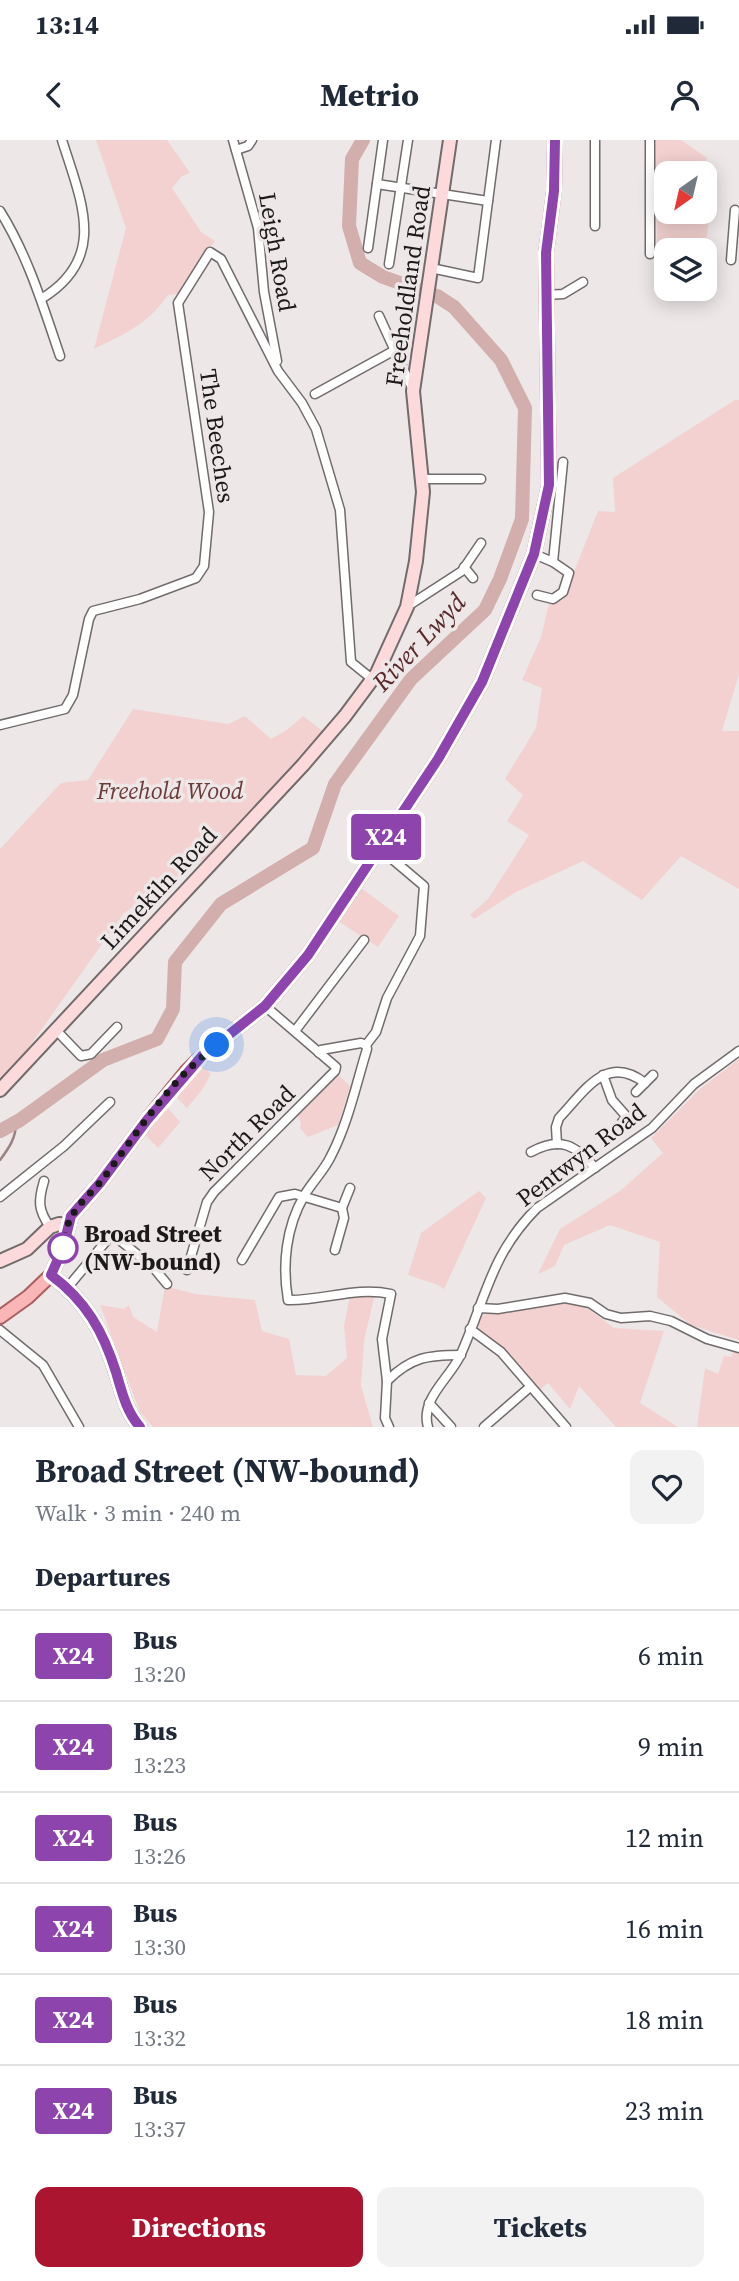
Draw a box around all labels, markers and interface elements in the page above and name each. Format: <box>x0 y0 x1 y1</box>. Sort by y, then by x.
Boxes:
text: 13:14 <box>35 7 99 43</box>
text: Metrio <box>320 73 419 117</box>
icon: back <box>35 76 73 114</box>
icon: person <box>666 76 704 114</box>
north arrow <box>654 161 718 224</box>
map controls <box>654 161 717 301</box>
street label: Freeholdland Road <box>377 183 438 389</box>
street label: Leigh Road <box>251 190 304 314</box>
button: layers <box>654 238 717 301</box>
street label: The Beeches <box>192 367 243 505</box>
water label: River Lwyd <box>363 585 474 700</box>
park label: Freehold Wood <box>96 774 244 807</box>
line badge: X24 <box>346 814 426 860</box>
street label: Limekiln Road <box>93 819 225 956</box>
text: X24 <box>365 820 407 853</box>
your location <box>199 1027 234 1062</box>
street label: North Road <box>191 1077 302 1188</box>
street label: Pentwyn Road <box>509 1095 652 1214</box>
place label: Broad Street (NW-bound) <box>84 1217 222 1278</box>
marker: Broad Street (NW-bound) <box>48 1233 78 1263</box>
text: Broad Street (NW-bound) <box>35 1448 420 1493</box>
button: heart <box>630 1450 704 1524</box>
text: Walk · 3 min · 240 m <box>35 1497 241 1529</box>
text: Departures <box>35 1559 170 1595</box>
text: Bus <box>133 1622 177 1658</box>
text: 6 min <box>638 1638 704 1674</box>
text: X24 <box>53 1639 94 1672</box>
text: 13:20 <box>133 1658 186 1690</box>
text: Bus <box>133 1713 177 1749</box>
text: 9 min <box>638 1729 704 1765</box>
text: X24 <box>53 1730 94 1763</box>
text: 13:23 <box>133 1749 186 1781</box>
text: Bus <box>133 1804 177 1840</box>
text: 12 min <box>625 1820 704 1856</box>
text: X24 <box>53 1821 94 1854</box>
text: 13:26 <box>133 1840 186 1872</box>
text: Bus <box>133 1895 177 1931</box>
text: 16 min <box>625 1911 704 1947</box>
text: X24 <box>53 1912 94 1945</box>
text: 13:30 <box>133 1931 186 1963</box>
text: Bus <box>133 1986 177 2022</box>
text: 18 min <box>625 2002 704 2038</box>
text: X24 <box>53 2003 94 2036</box>
text: 13:32 <box>133 2022 186 2054</box>
text: Bus <box>133 2077 177 2113</box>
text: 23 min <box>625 2093 704 2129</box>
text: X24 <box>53 2094 94 2127</box>
text: 13:37 <box>133 2113 186 2145</box>
button: Directions <box>35 2187 363 2267</box>
button: Tickets <box>377 2187 704 2267</box>

